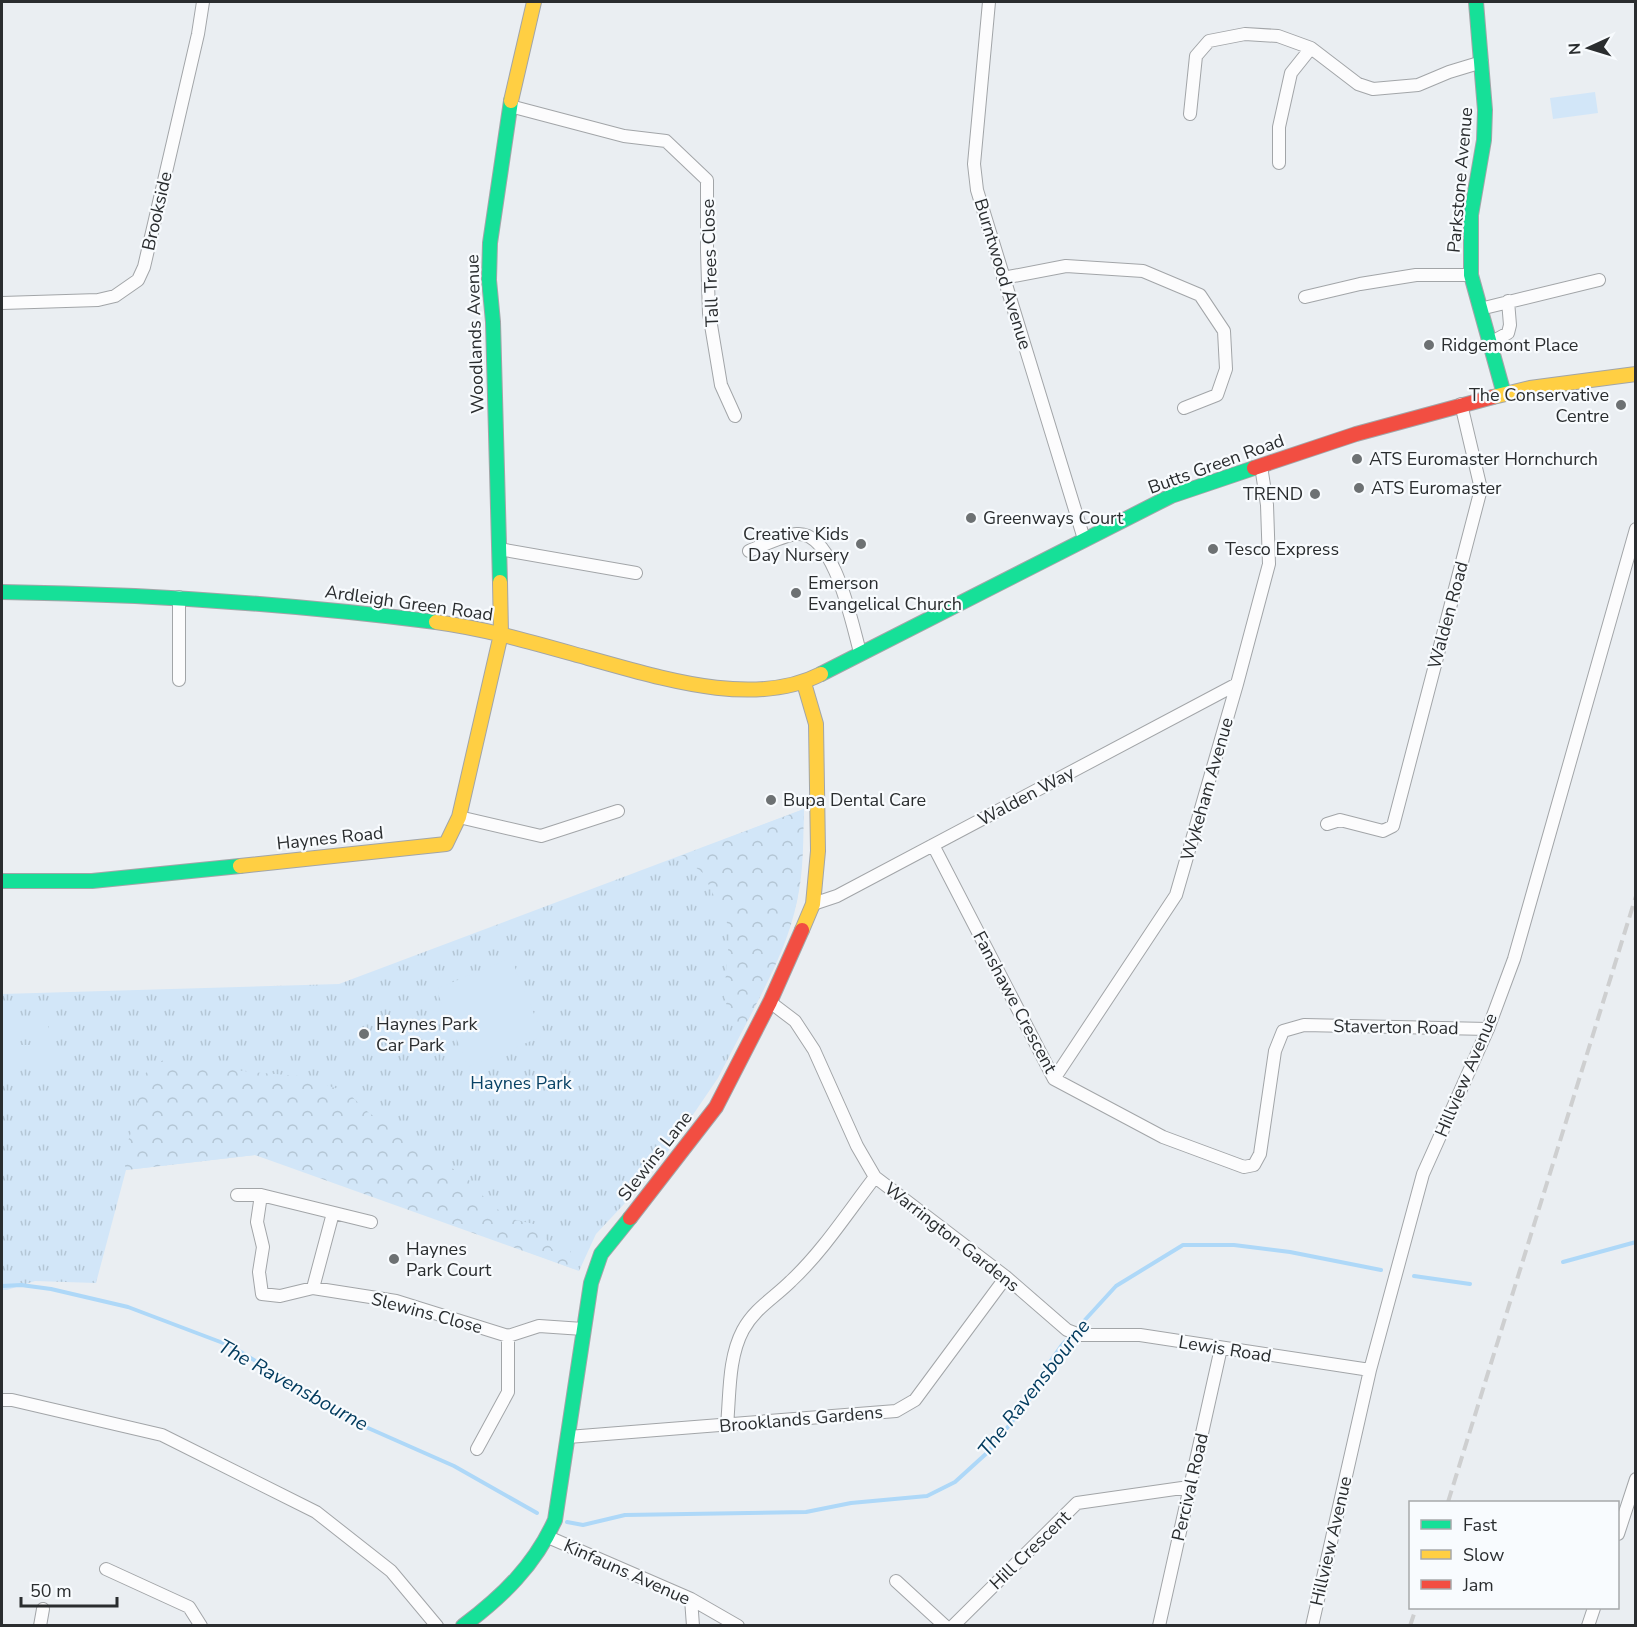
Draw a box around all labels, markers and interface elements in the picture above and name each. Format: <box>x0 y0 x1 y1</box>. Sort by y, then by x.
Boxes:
north arrow <box>1559 18 1619 78</box>
text: N <box>1564 42 1586 56</box>
street label: Parkstone Avenue <box>1442 106 1478 254</box>
street label: Brookside <box>136 169 178 253</box>
street label: Burntwood Avenue <box>969 196 1037 352</box>
street label: Tall Trees Close <box>696 199 724 327</box>
street label: Woodlands Avenue <box>460 254 490 414</box>
place label: Ridgemont Place <box>1441 333 1578 357</box>
marker: Ridgemont Place <box>1422 338 1436 352</box>
place label: The Conservative Centre <box>1469 383 1609 428</box>
marker: The Conservative Centre <box>1614 398 1628 412</box>
street label: Butts Green Road <box>1145 428 1287 500</box>
place label: ATS Euromaster Hornchurch <box>1369 447 1598 471</box>
marker: ATS Euromaster Hornchurch <box>1350 452 1364 466</box>
place label: ATS Euromaster <box>1371 476 1502 500</box>
marker: ATS Euromaster <box>1352 481 1366 495</box>
place label: TREND <box>1243 482 1303 506</box>
marker: TREND <box>1308 487 1322 501</box>
place label: Greenways Court <box>983 506 1124 530</box>
marker: Greenways Court <box>964 511 978 525</box>
place label: Creative Kids Day Nursery <box>743 522 850 567</box>
marker: Creative Kids Day Nursery <box>854 537 868 551</box>
place label: Tesco Express <box>1225 537 1339 561</box>
marker: Tesco Express <box>1206 542 1220 556</box>
street label: Walden Road <box>1422 559 1474 671</box>
place label: Emerson Evangelical Church <box>808 571 962 616</box>
street label: Ardleigh Green Road <box>323 579 495 627</box>
marker: Emerson Evangelical Church <box>789 586 803 600</box>
street label: Wykeham Avenue <box>1175 715 1239 863</box>
street label: Walden Way <box>974 760 1079 831</box>
place label: Bupa Dental Care <box>783 788 926 812</box>
marker: Bupa Dental Care <box>764 793 778 807</box>
street label: Haynes Road <box>275 820 385 856</box>
street label: Fanshawe Crescent <box>967 927 1063 1078</box>
street label: Hillview Avenue <box>1429 1009 1503 1141</box>
place label: Haynes Park Car Park <box>376 1012 478 1057</box>
street label: Staverton Road <box>1333 1014 1459 1040</box>
marker: Haynes Park Car Park <box>357 1027 371 1041</box>
park label: Haynes Park <box>470 1071 573 1095</box>
street label: Slewins Lane <box>612 1106 698 1206</box>
street label: Warrington Gardens <box>880 1177 1024 1297</box>
place label: Haynes Park Court <box>406 1237 492 1282</box>
marker: Haynes Park Court <box>387 1252 401 1266</box>
street label: Slewins Close <box>369 1287 485 1339</box>
water label: The Ravensbourne <box>972 1313 1097 1462</box>
street label: Lewis Road <box>1177 1330 1273 1368</box>
water label: The Ravensbourne <box>213 1332 373 1438</box>
street label: Brooklands Gardens <box>718 1400 884 1438</box>
street label: Percival Road <box>1166 1431 1214 1543</box>
street label: Hillview Avenue <box>1304 1474 1358 1608</box>
legend <box>1409 1501 1619 1609</box>
street label: Hill Crescent <box>984 1505 1076 1595</box>
text: Fast <box>1463 1513 1498 1537</box>
street label: Kinfauns Avenue <box>560 1533 694 1611</box>
text: Slow <box>1463 1543 1504 1567</box>
scale bar <box>21 1570 117 1608</box>
text: Jam <box>1462 1573 1494 1597</box>
text: 50 m <box>30 1579 72 1603</box>

